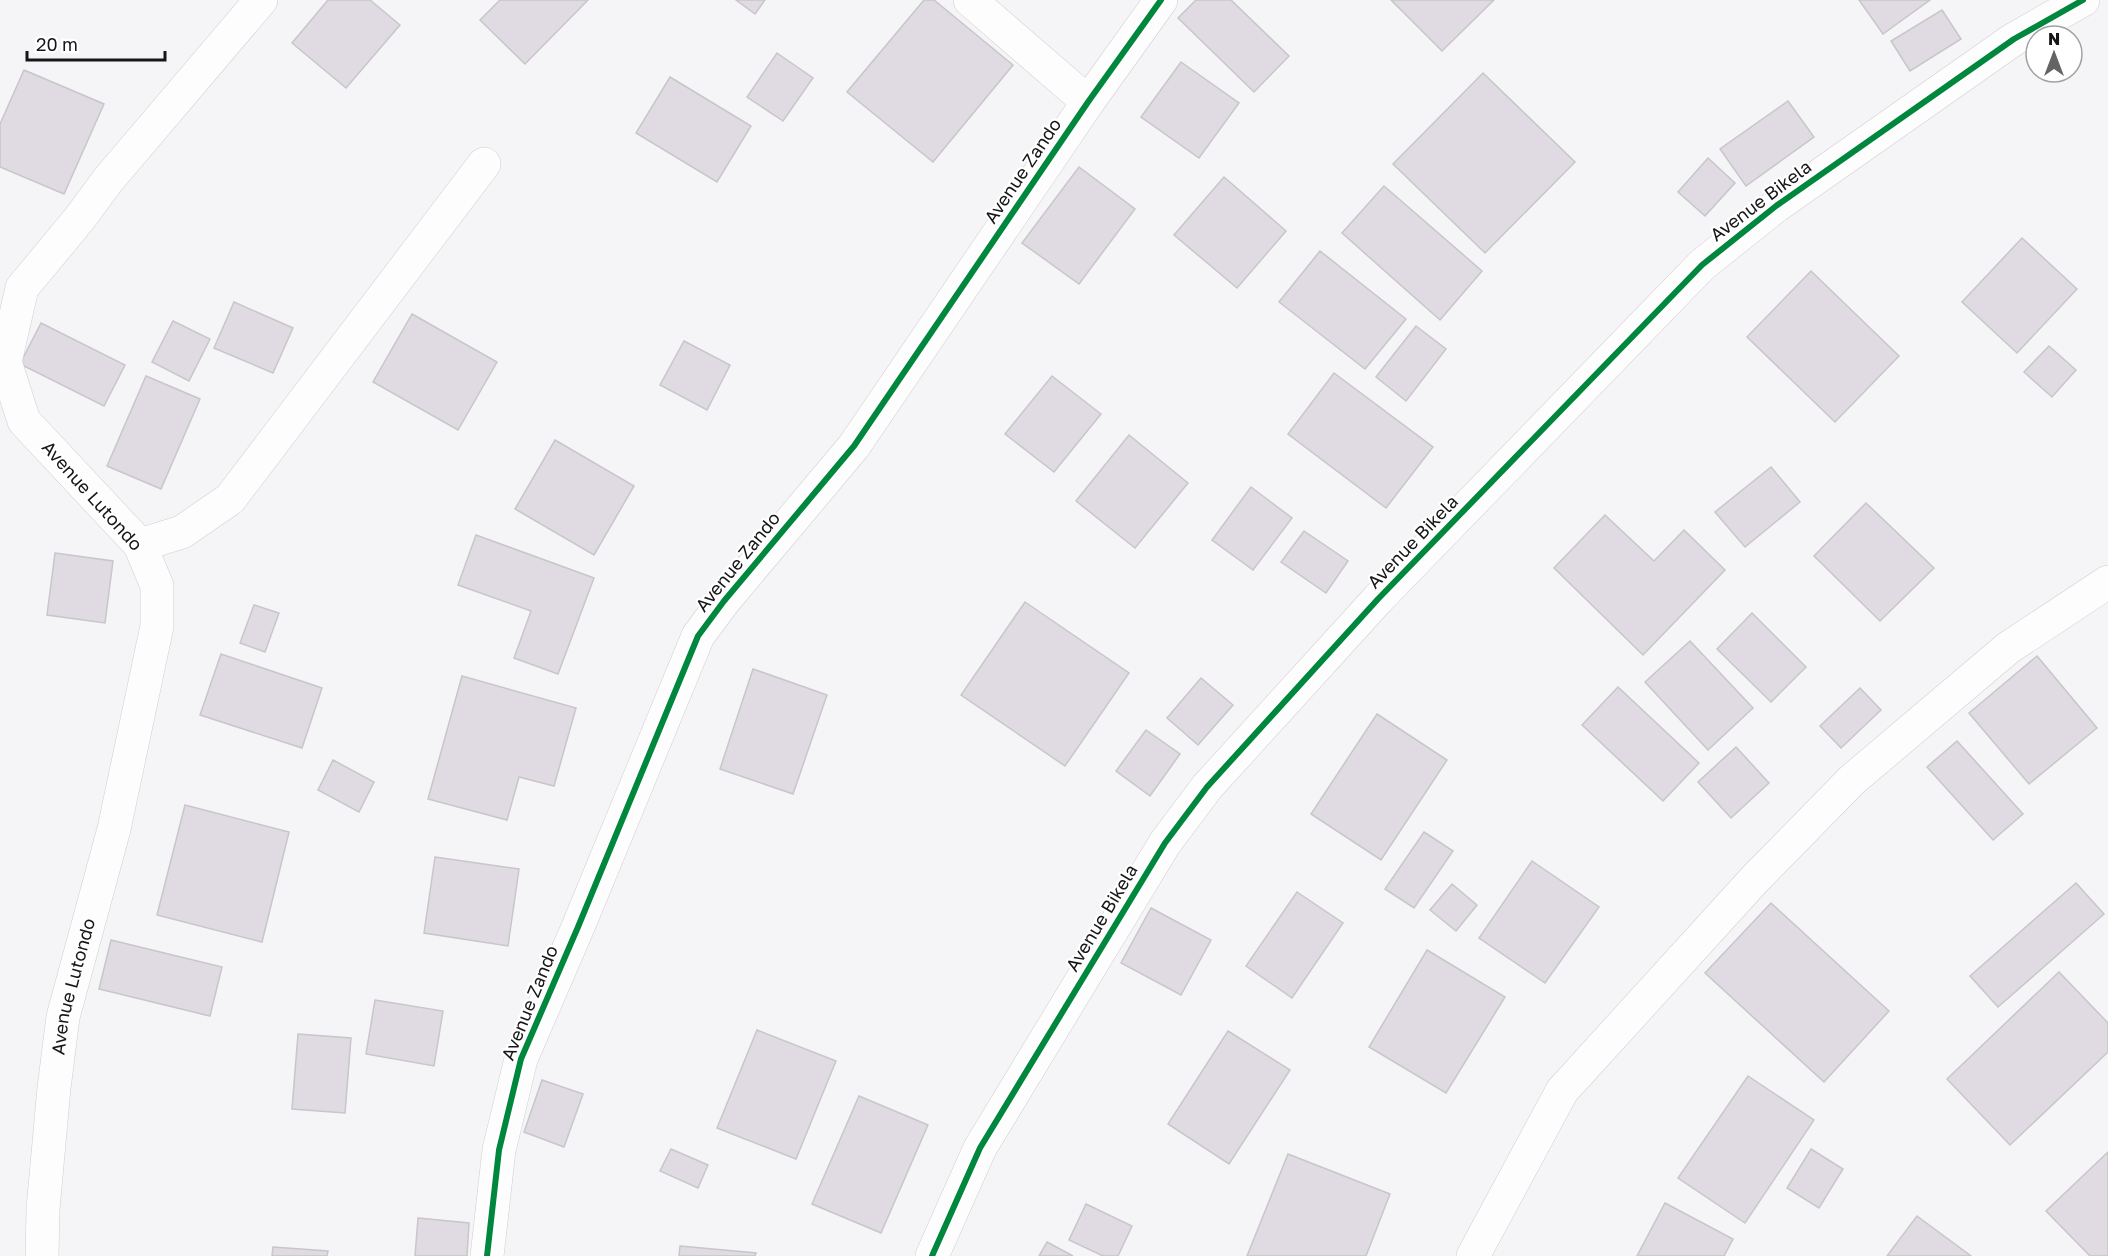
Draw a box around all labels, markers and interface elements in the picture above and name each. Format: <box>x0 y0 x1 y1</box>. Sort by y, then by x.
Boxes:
scale bar <box>27 24 165 62</box>
north arrow <box>2024 24 2084 84</box>
text: N <box>2048 29 2060 49</box>
text: 20 m <box>36 33 78 55</box>
street label: Avenue Zando <box>979 114 1065 227</box>
street label: Avenue Bikela <box>1705 155 1815 245</box>
street label: Avenue Lutondo <box>38 436 148 555</box>
street label: Avenue Bikela <box>1362 490 1462 593</box>
street label: Avenue Zando <box>690 507 784 616</box>
street label: Avenue Bikela <box>1061 860 1142 975</box>
street label: Avenue Lutondo <box>46 916 99 1056</box>
street label: Avenue Zando <box>496 942 562 1063</box>

